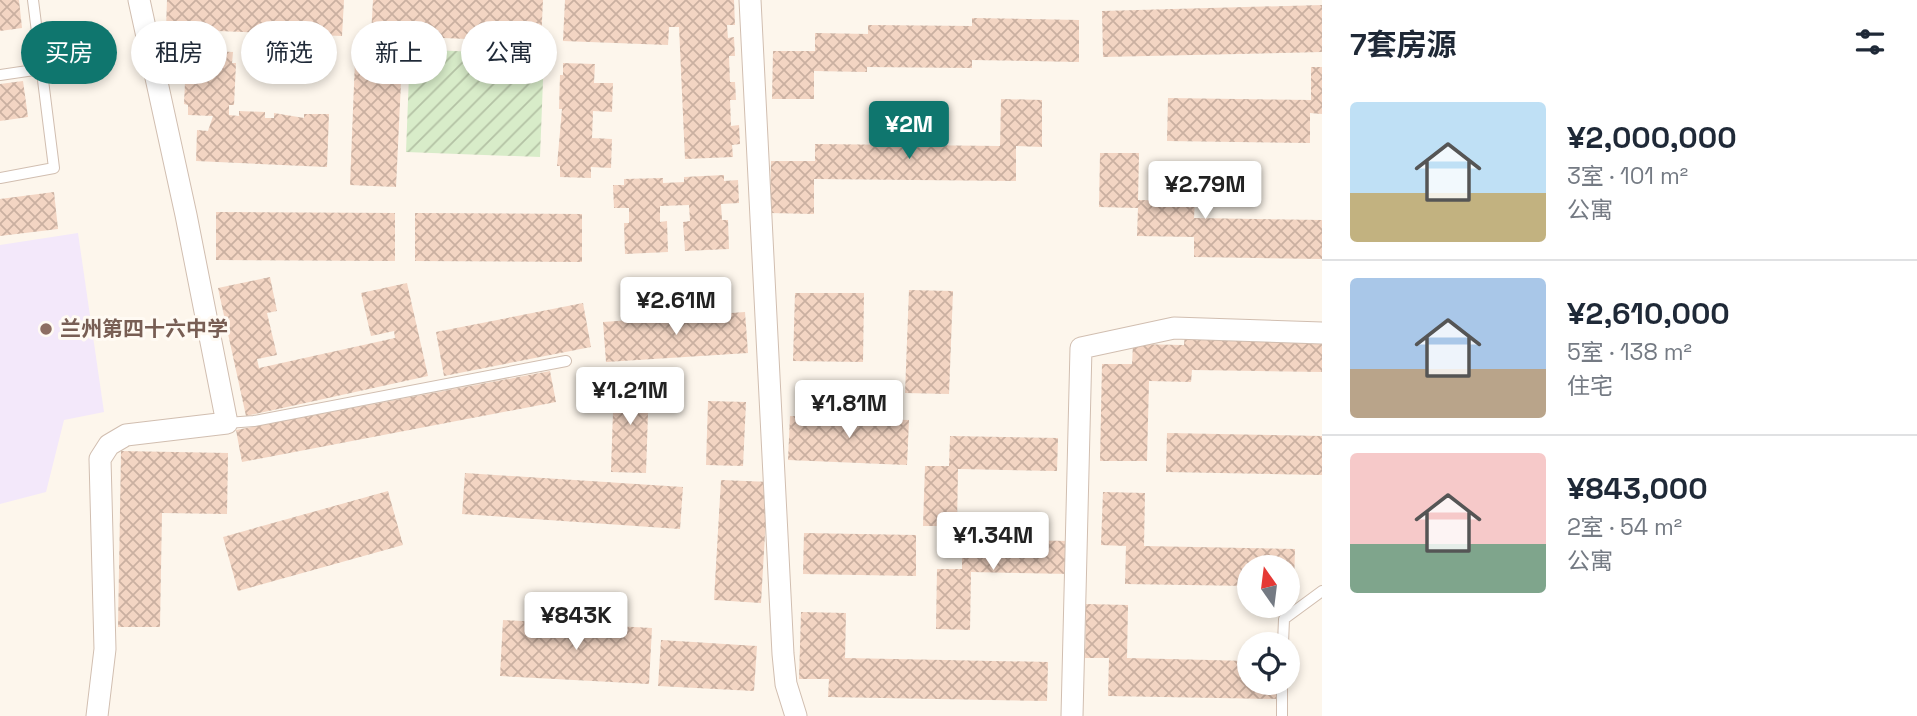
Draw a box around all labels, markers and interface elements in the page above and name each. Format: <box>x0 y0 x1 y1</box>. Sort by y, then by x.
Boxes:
chip: 买房 <box>21 21 117 84</box>
chip: 租房 <box>131 21 227 84</box>
chip: 筛选 <box>241 21 337 84</box>
chip: 新上 <box>351 21 447 84</box>
chip: 公寓 <box>461 21 557 84</box>
icon: filters <box>1851 23 1889 61</box>
text: 7套房源 <box>1350 25 1457 64</box>
pin: ¥2M <box>875 102 943 161</box>
text: ¥2M <box>885 109 933 139</box>
text: ¥2,000,000 <box>1567 118 1737 157</box>
icon: home <box>1406 130 1490 214</box>
text: 3室 · 101 m² <box>1567 161 1688 191</box>
pin: ¥2.79M <box>1148 162 1262 221</box>
text: ¥2.79M <box>1164 169 1246 199</box>
text: 公寓 <box>1567 195 1613 225</box>
pin: ¥2.61M <box>619 278 733 337</box>
text: ¥2.61M <box>636 285 716 315</box>
text: ¥2,610,000 <box>1567 294 1730 333</box>
icon: home <box>1406 306 1490 390</box>
place label: 兰州第四十六中学 <box>60 315 228 342</box>
marker: 兰州第四十六中学 <box>38 321 54 337</box>
text: 5室 · 138 m² <box>1567 337 1692 367</box>
pin: ¥1.21M <box>573 368 687 427</box>
text: 住宅 <box>1567 371 1613 401</box>
text: ¥1.21M <box>592 375 668 405</box>
pin: ¥1.81M <box>792 380 906 440</box>
text: ¥1.81M <box>811 388 887 418</box>
text: ¥843,000 <box>1567 469 1708 508</box>
icon: home <box>1406 481 1490 565</box>
pin: ¥1.34M <box>936 512 1050 572</box>
text: 2室 · 54 m² <box>1567 512 1682 542</box>
text: ¥1.34M <box>953 520 1033 550</box>
text: 公寓 <box>1567 546 1613 576</box>
north arrow <box>1237 555 1300 618</box>
map controls <box>1237 555 1300 695</box>
pin: ¥843K <box>527 592 625 652</box>
text: ¥843K <box>540 600 612 630</box>
button: locate <box>1237 632 1300 695</box>

